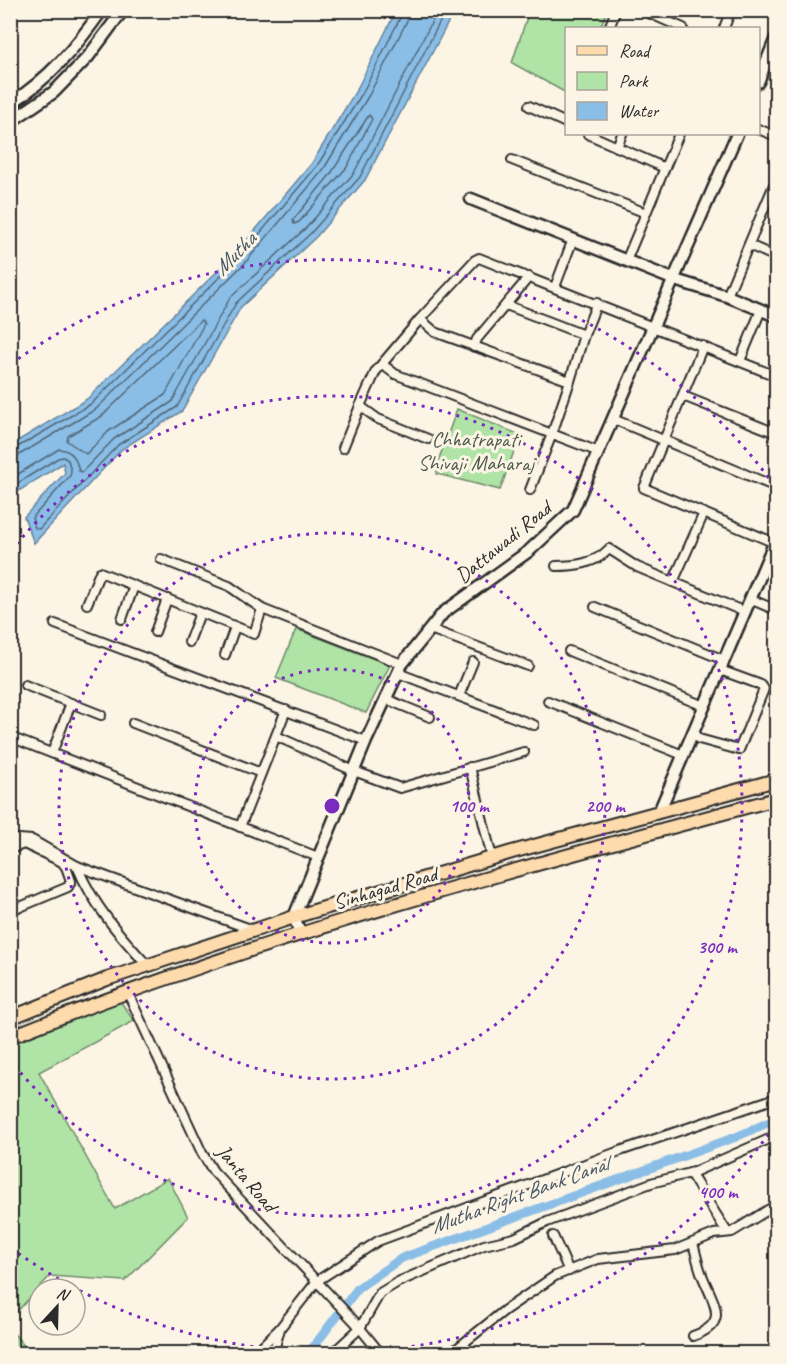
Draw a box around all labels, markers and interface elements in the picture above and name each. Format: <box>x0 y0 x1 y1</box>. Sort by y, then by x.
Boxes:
legend <box>565 27 760 135</box>
text: Road <box>619 40 652 62</box>
text: Park <box>619 70 649 92</box>
text: Water <box>619 100 660 122</box>
water label: Mutha <box>207 224 264 281</box>
park label: Chhatrapati Shivaji Maharaj <box>418 426 537 476</box>
street label: Dattawadi Road <box>450 493 559 589</box>
text: 100 m <box>450 795 490 817</box>
text: 200 m <box>586 795 626 817</box>
centre of rings <box>322 796 342 816</box>
street label: Sinhagad Road <box>330 860 443 915</box>
text: 300 m <box>698 936 738 958</box>
street label: Janta Road <box>210 1138 285 1219</box>
water label: Mutha Right Bank Canal <box>427 1147 619 1240</box>
text: 400 m <box>699 1181 739 1203</box>
north arrow <box>27 1277 87 1337</box>
text: N <box>54 1283 73 1306</box>

